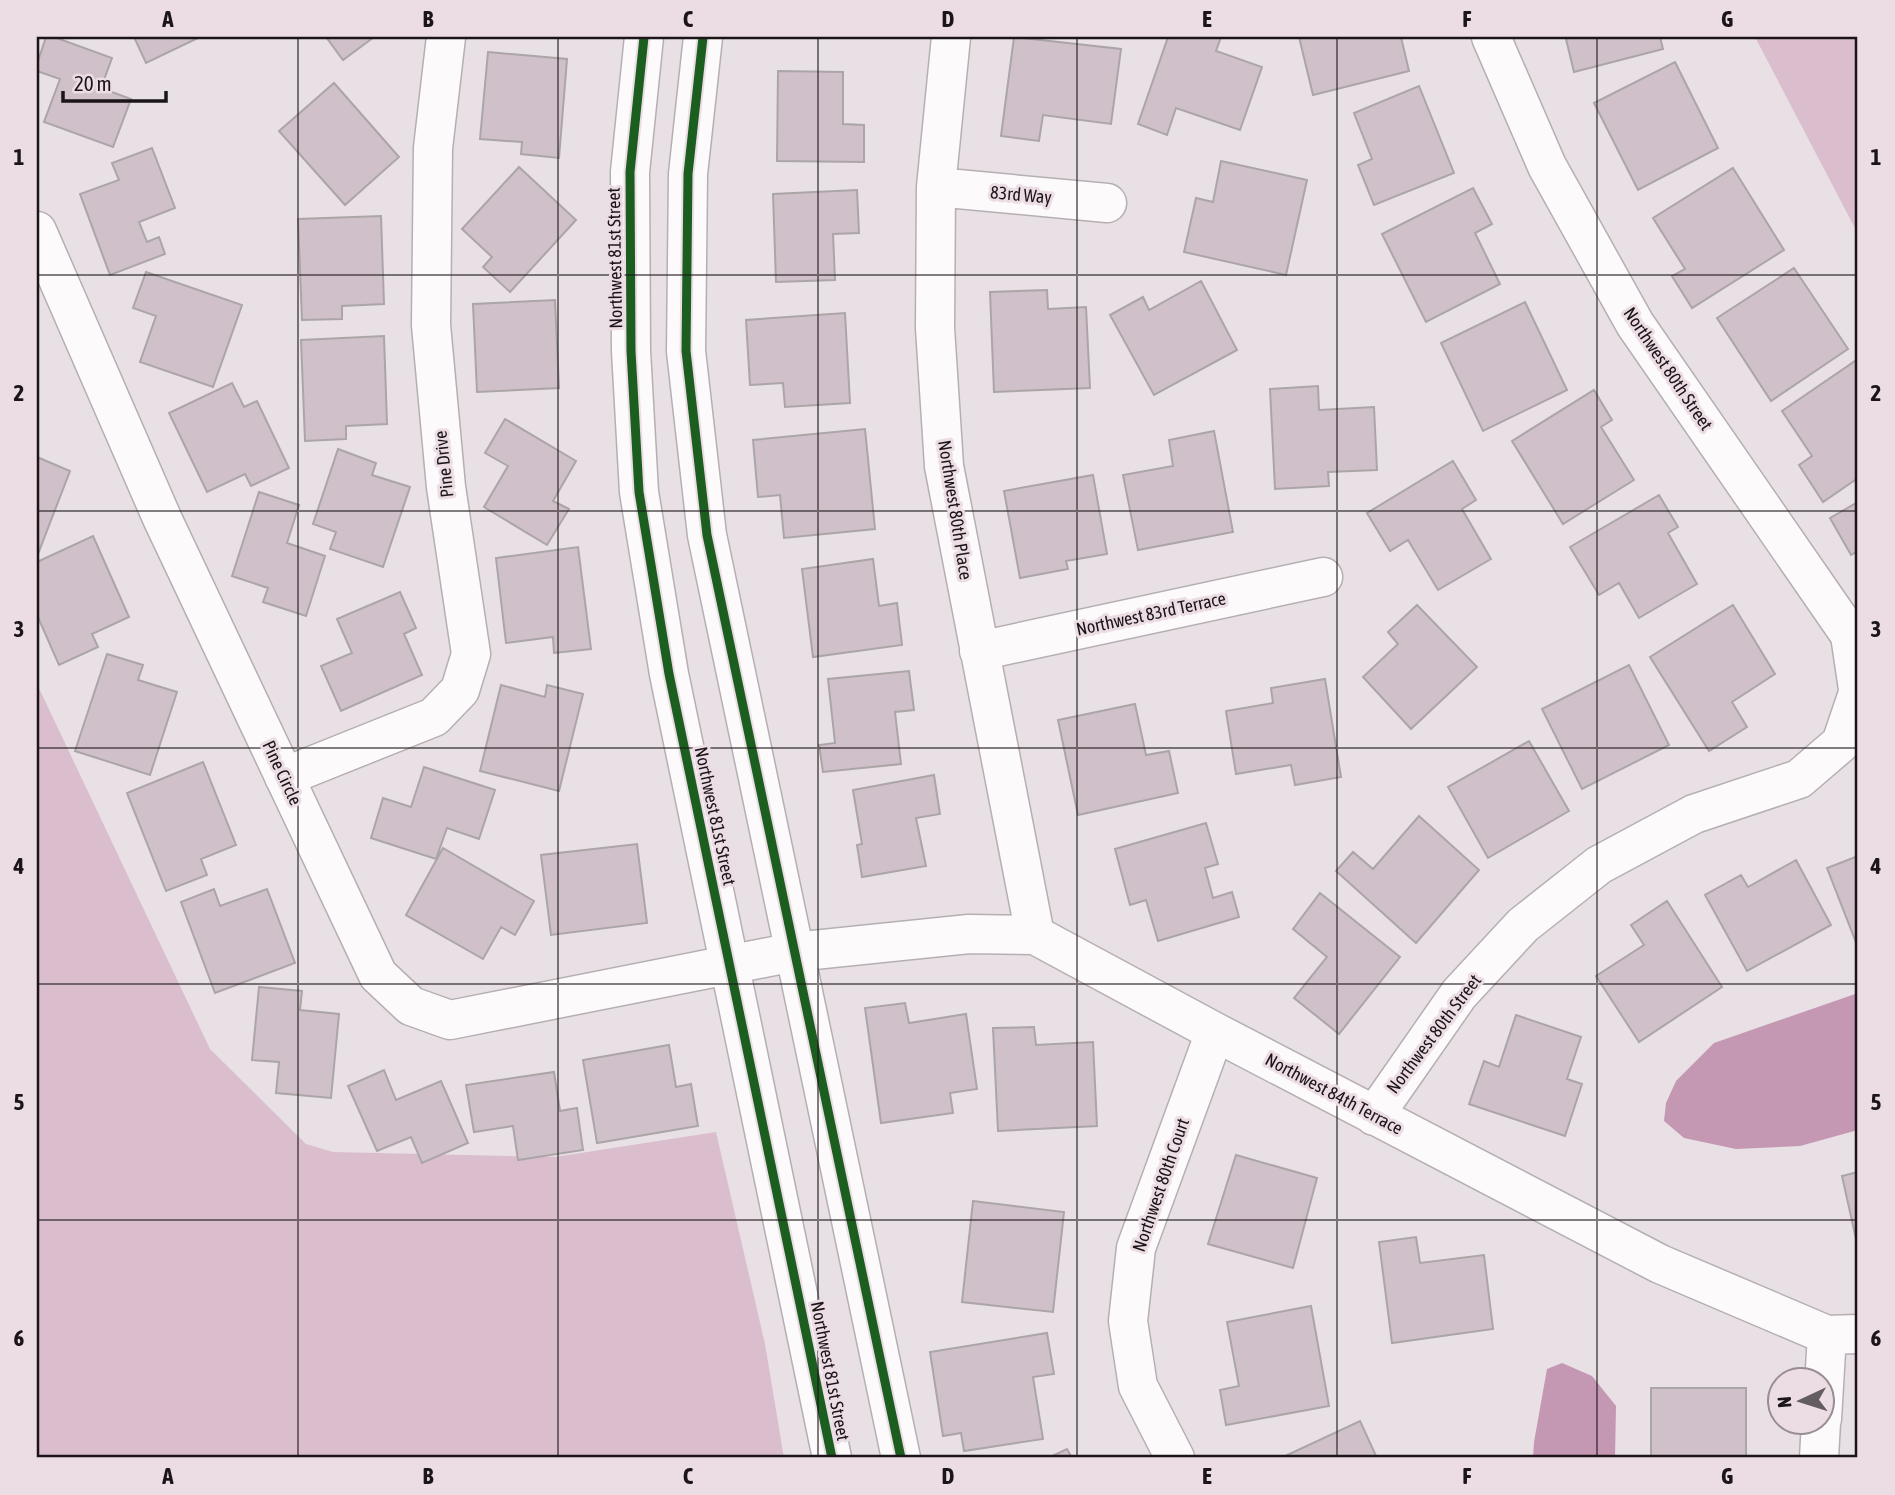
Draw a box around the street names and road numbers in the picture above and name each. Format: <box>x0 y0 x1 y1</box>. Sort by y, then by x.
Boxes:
street label: 83rd Way <box>989 181 1053 208</box>
street label: Northwest 81st Street <box>603 187 626 329</box>
street label: Northwest 80th Street <box>1620 303 1717 434</box>
street label: Pine Drive <box>430 430 457 498</box>
street label: Northwest 80th Place <box>934 439 977 581</box>
street label: Northwest 83rd Terrace <box>1074 587 1228 640</box>
street label: Pine Circle <box>258 737 307 808</box>
street label: Northwest 81st Street <box>691 745 740 887</box>
street label: Northwest 80th Street <box>1382 970 1485 1097</box>
street label: Northwest 84th Terrace <box>1262 1048 1407 1139</box>
street label: Northwest 80th Court <box>1128 1115 1193 1254</box>
street label: Northwest 81st Street <box>807 1300 854 1442</box>

